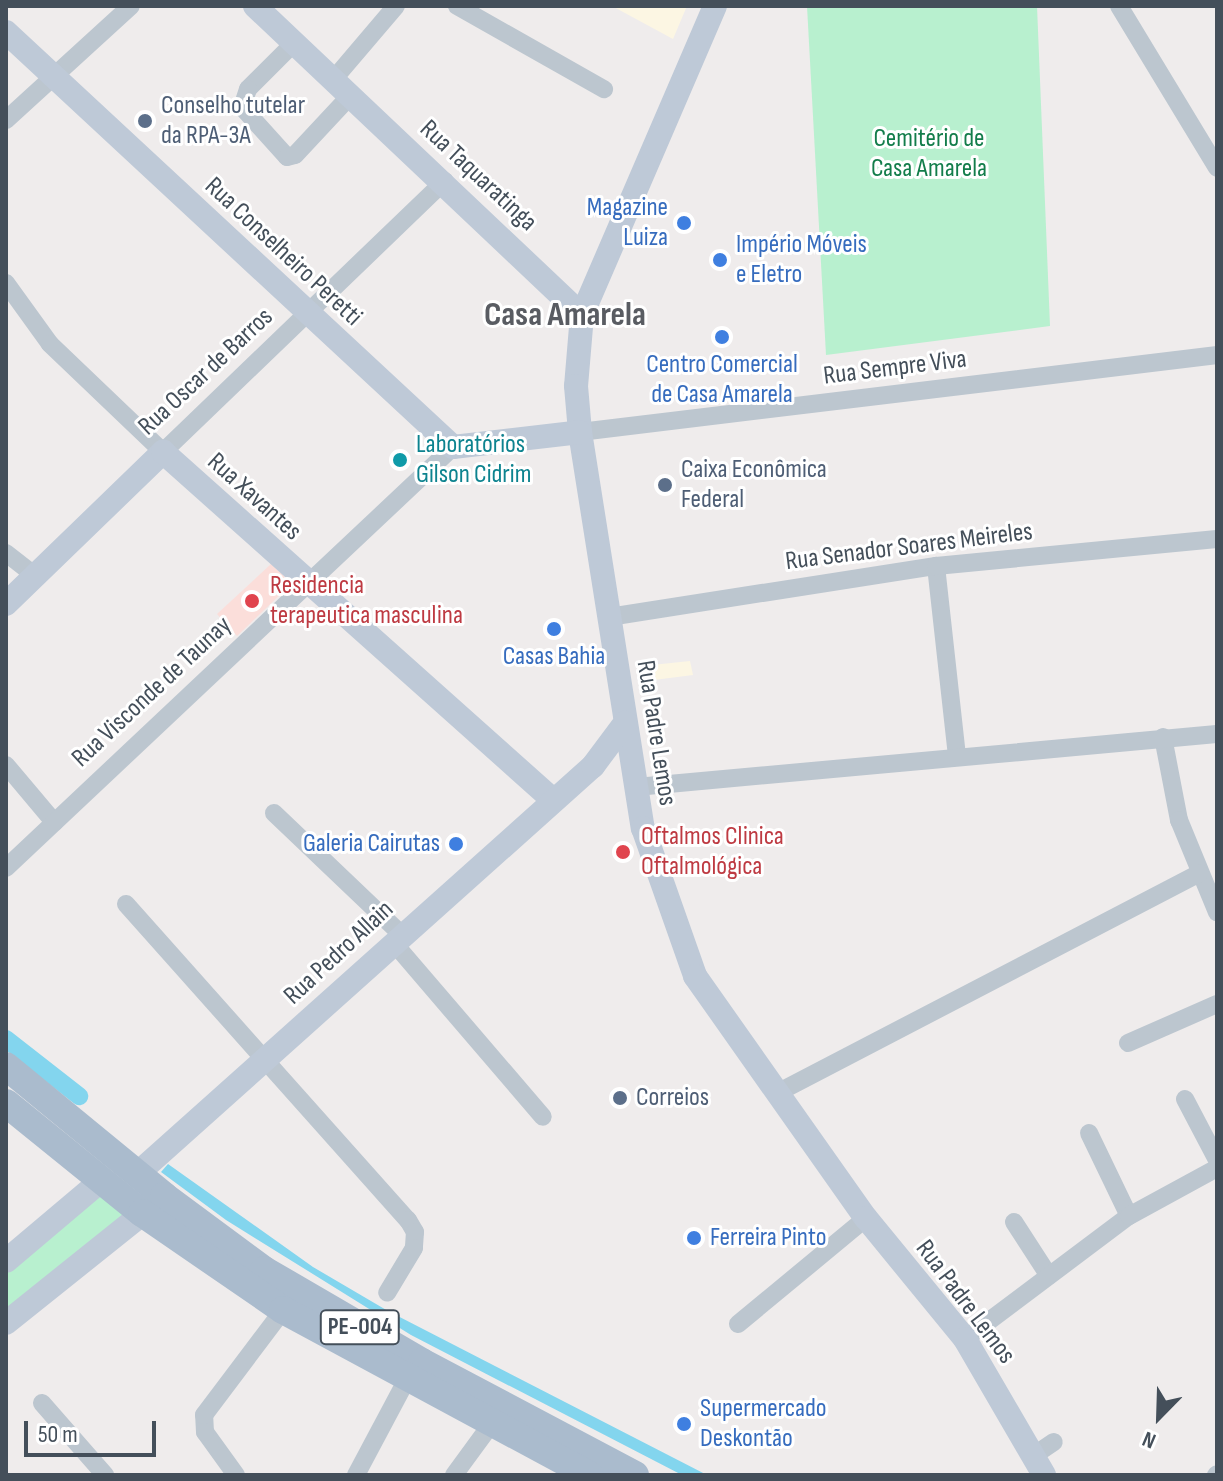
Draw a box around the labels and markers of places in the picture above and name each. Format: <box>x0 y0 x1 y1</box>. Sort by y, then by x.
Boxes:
place label: Conselho tutelar da RPA-3A <box>161 90 305 152</box>
marker: Conselho tutelar da RPA-3A <box>136 112 154 130</box>
place label: Magazine Luiza <box>587 192 668 254</box>
marker: Magazine Luiza <box>675 214 693 232</box>
place label: Império Móveis e Eletro <box>736 229 867 290</box>
marker: Império Móveis e Eletro <box>711 251 729 269</box>
marker: Centro Comercial de Casa Amarela <box>713 328 731 346</box>
place label: Centro Comercial de Casa Amarela <box>646 349 798 410</box>
place label: Laboratórios Gilson Cidrim <box>416 429 531 490</box>
marker: Laboratórios Gilson Cidrim <box>391 451 409 469</box>
place label: Caixa Econômica Federal <box>681 454 827 516</box>
marker: Caixa Econômica Federal <box>656 476 674 494</box>
place label: Residencia terapeutica masculina <box>270 570 463 632</box>
marker: Residencia terapeutica masculina <box>241 590 263 612</box>
marker: Casas Bahia <box>545 620 563 638</box>
place label: Casas Bahia <box>503 641 605 673</box>
place label: Oftalmos Clinica Oftalmológica <box>641 821 784 882</box>
place label: Galeria Cairutas <box>303 828 440 860</box>
marker: Galeria Cairutas <box>447 835 465 853</box>
marker: Oftalmos Clinica Oftalmológica <box>612 841 634 863</box>
place label: Correios <box>636 1082 709 1114</box>
marker: Correios <box>611 1089 629 1107</box>
place label: Ferreira Pinto <box>710 1222 827 1254</box>
marker: Ferreira Pinto <box>685 1229 703 1247</box>
place label: Supermercado Deskontão <box>700 1393 827 1454</box>
marker: Supermercado Deskontão <box>675 1415 693 1433</box>

